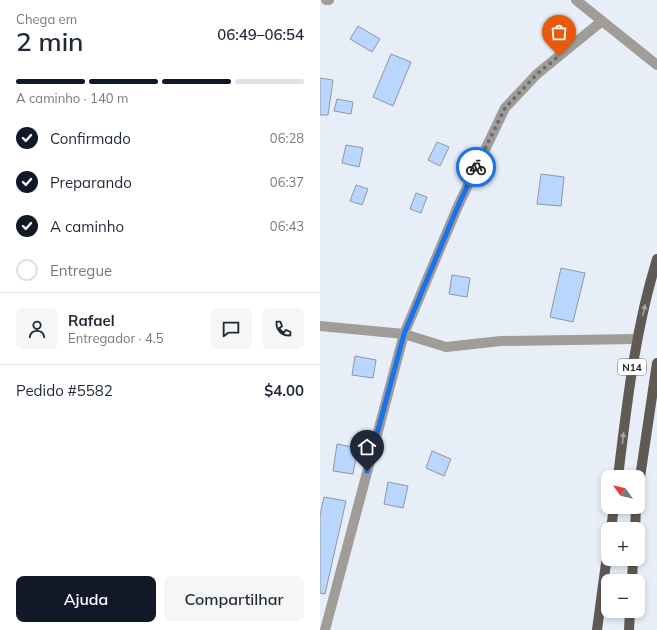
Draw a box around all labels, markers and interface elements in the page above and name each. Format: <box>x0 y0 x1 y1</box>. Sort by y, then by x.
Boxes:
text: Chega em <box>16 11 77 27</box>
pin <box>542 15 576 56</box>
icon: bag <box>548 21 570 43</box>
text: 2 min <box>16 25 84 58</box>
text: 06:49–06:54 <box>217 25 304 44</box>
text: A caminho · 140 m <box>16 90 128 106</box>
icon: check <box>16 127 38 149</box>
text: Confirmado <box>50 129 131 148</box>
text: 06:28 <box>270 130 304 146</box>
courier <box>456 147 496 187</box>
icon: bike <box>465 156 487 178</box>
icon: check <box>16 171 38 193</box>
text: Preparando <box>50 173 132 192</box>
text: 06:37 <box>270 174 304 190</box>
icon: check <box>16 215 38 237</box>
text: A caminho <box>50 217 124 236</box>
text: 06:43 <box>270 218 304 234</box>
text: Entregue <box>50 261 112 280</box>
one-way arrow <box>641 304 647 316</box>
button: person <box>16 308 58 350</box>
button: chat <box>210 308 252 350</box>
button: phone <box>262 308 304 350</box>
text: Rafael <box>68 311 115 330</box>
text: Entregador · 4.5 <box>68 330 163 346</box>
road number: N14 <box>618 359 646 375</box>
text: Pedido #5582 <box>16 381 113 400</box>
text: $4.00 <box>264 381 304 400</box>
pin <box>350 430 384 471</box>
one-way arrow <box>619 432 626 444</box>
icon: home <box>356 436 378 458</box>
north arrow <box>601 470 645 514</box>
map controls <box>601 470 645 618</box>
button: + <box>601 522 645 566</box>
button: − <box>601 574 645 618</box>
button: Ajuda <box>16 576 156 622</box>
button: Compartilhar <box>164 576 304 622</box>

